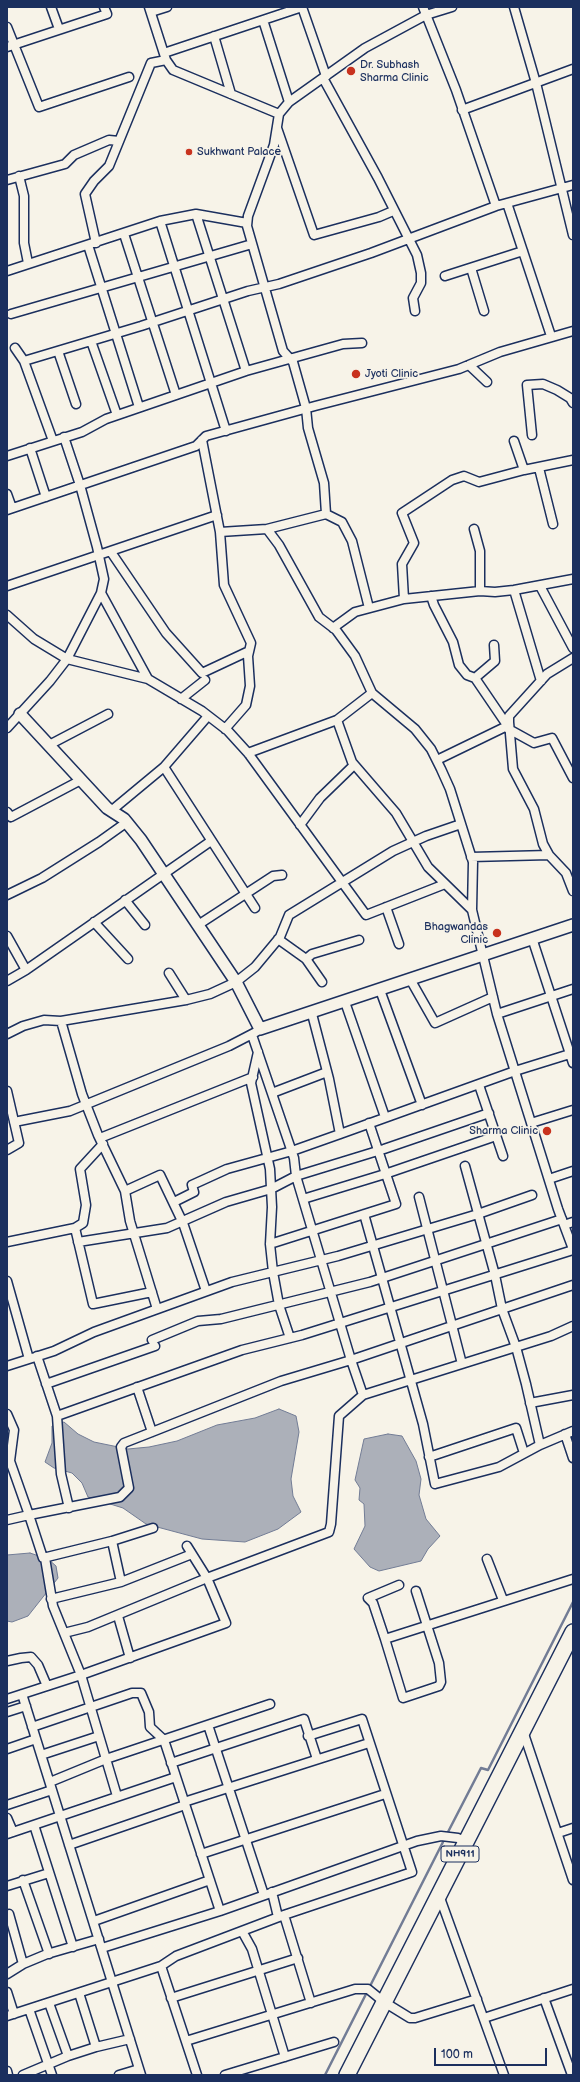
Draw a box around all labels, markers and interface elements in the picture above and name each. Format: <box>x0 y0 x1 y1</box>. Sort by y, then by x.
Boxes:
place label: Dr. Subhash Sharma Clinic <box>360 58 429 84</box>
marker: Dr. Subhash Sharma Clinic <box>345 65 357 77</box>
place label: Sukhwant Palace <box>197 145 281 159</box>
marker: Sukhwant Palace <box>184 147 194 157</box>
place label: Jyoti Clinic <box>365 367 418 381</box>
marker: Jyoti Clinic <box>350 368 362 380</box>
place label: Bhagwandas Clinic <box>424 920 488 946</box>
marker: Bhagwandas Clinic <box>491 927 503 939</box>
place label: Sharma Clinic <box>469 1124 538 1138</box>
marker: Sharma Clinic <box>541 1125 553 1137</box>
road number: NH911 <box>441 1846 479 1862</box>
scale bar <box>436 2040 549 2066</box>
text: 100 m <box>441 2047 473 2062</box>

